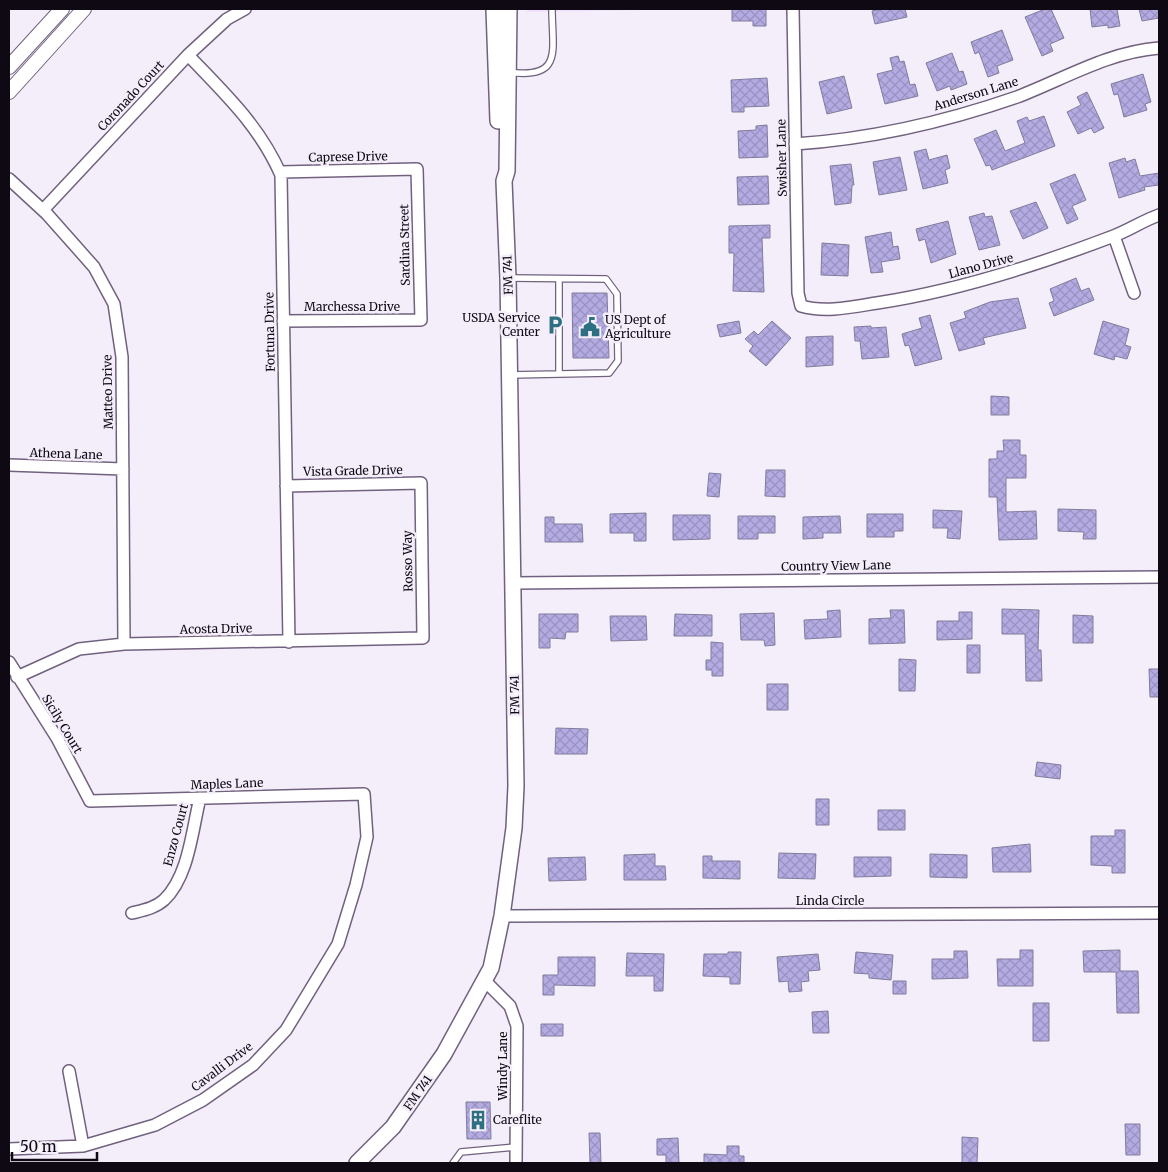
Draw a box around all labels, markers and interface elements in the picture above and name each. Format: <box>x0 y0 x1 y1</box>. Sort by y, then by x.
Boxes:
street label: Coronado Court <box>94 57 167 134</box>
street label: Anderson Lane <box>931 74 1020 114</box>
street label: Swisher Lane <box>773 119 790 197</box>
street label: Caprese Drive <box>308 148 388 165</box>
street label: Sardina Street <box>396 204 413 286</box>
street label: Llano Drive <box>947 250 1015 281</box>
street label: FM 741 <box>499 254 516 295</box>
street label: Fortuna Drive <box>261 292 278 372</box>
street label: Marchessa Drive <box>304 299 400 314</box>
place label: USDA Service Center <box>462 310 541 339</box>
place label: US Dept of Agriculture <box>604 312 671 341</box>
parking icon: USDA Service Center <box>544 314 566 336</box>
public building icon: US Dept of Agriculture <box>579 316 601 338</box>
street label: Matteo Drive <box>99 354 116 430</box>
street label: Athena Lane <box>28 445 103 462</box>
street label: Vista Grade Drive <box>302 462 403 479</box>
street label: Rosso Way <box>399 530 416 592</box>
street label: Country View Lane <box>781 557 891 574</box>
street label: Acosta Drive <box>179 620 252 637</box>
street label: FM 741 <box>507 674 522 715</box>
street label: Sicily Court <box>39 691 86 756</box>
street label: Maples Lane <box>190 775 264 792</box>
street label: Enzo Court <box>160 802 191 868</box>
street label: Linda Circle <box>796 893 864 908</box>
street label: Windy Lane <box>495 1031 510 1102</box>
street label: Cavalli Drive <box>188 1039 255 1094</box>
street label: FM 741 <box>400 1072 435 1113</box>
building icon: Careflite <box>467 1109 489 1131</box>
place label: Careflite <box>493 1112 542 1127</box>
scale bar <box>12 1130 98 1162</box>
text: 50 m <box>20 1137 57 1156</box>

